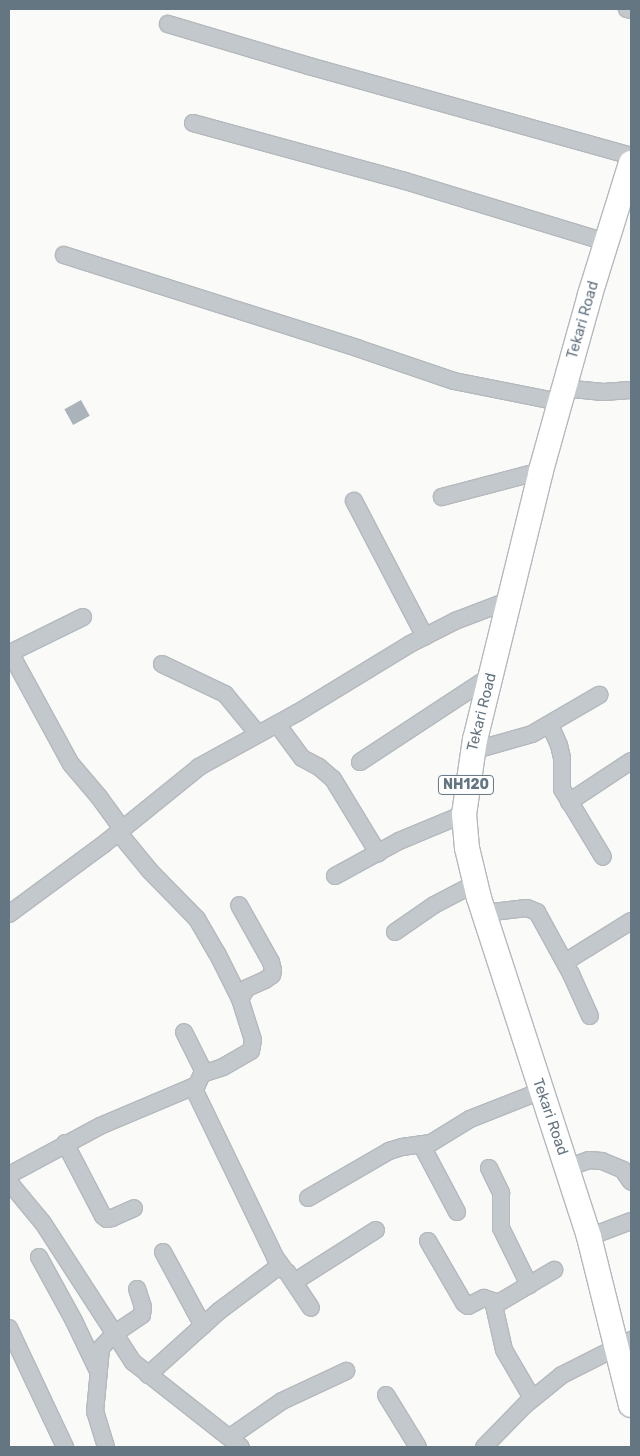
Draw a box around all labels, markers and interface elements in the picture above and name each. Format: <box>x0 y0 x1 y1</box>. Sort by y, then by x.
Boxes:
street label: Tekari Road <box>563 279 603 361</box>
street label: Tekari Road <box>464 671 500 753</box>
road number: NH120 <box>437 774 495 796</box>
street label: Tekari Road <box>528 1076 572 1158</box>

